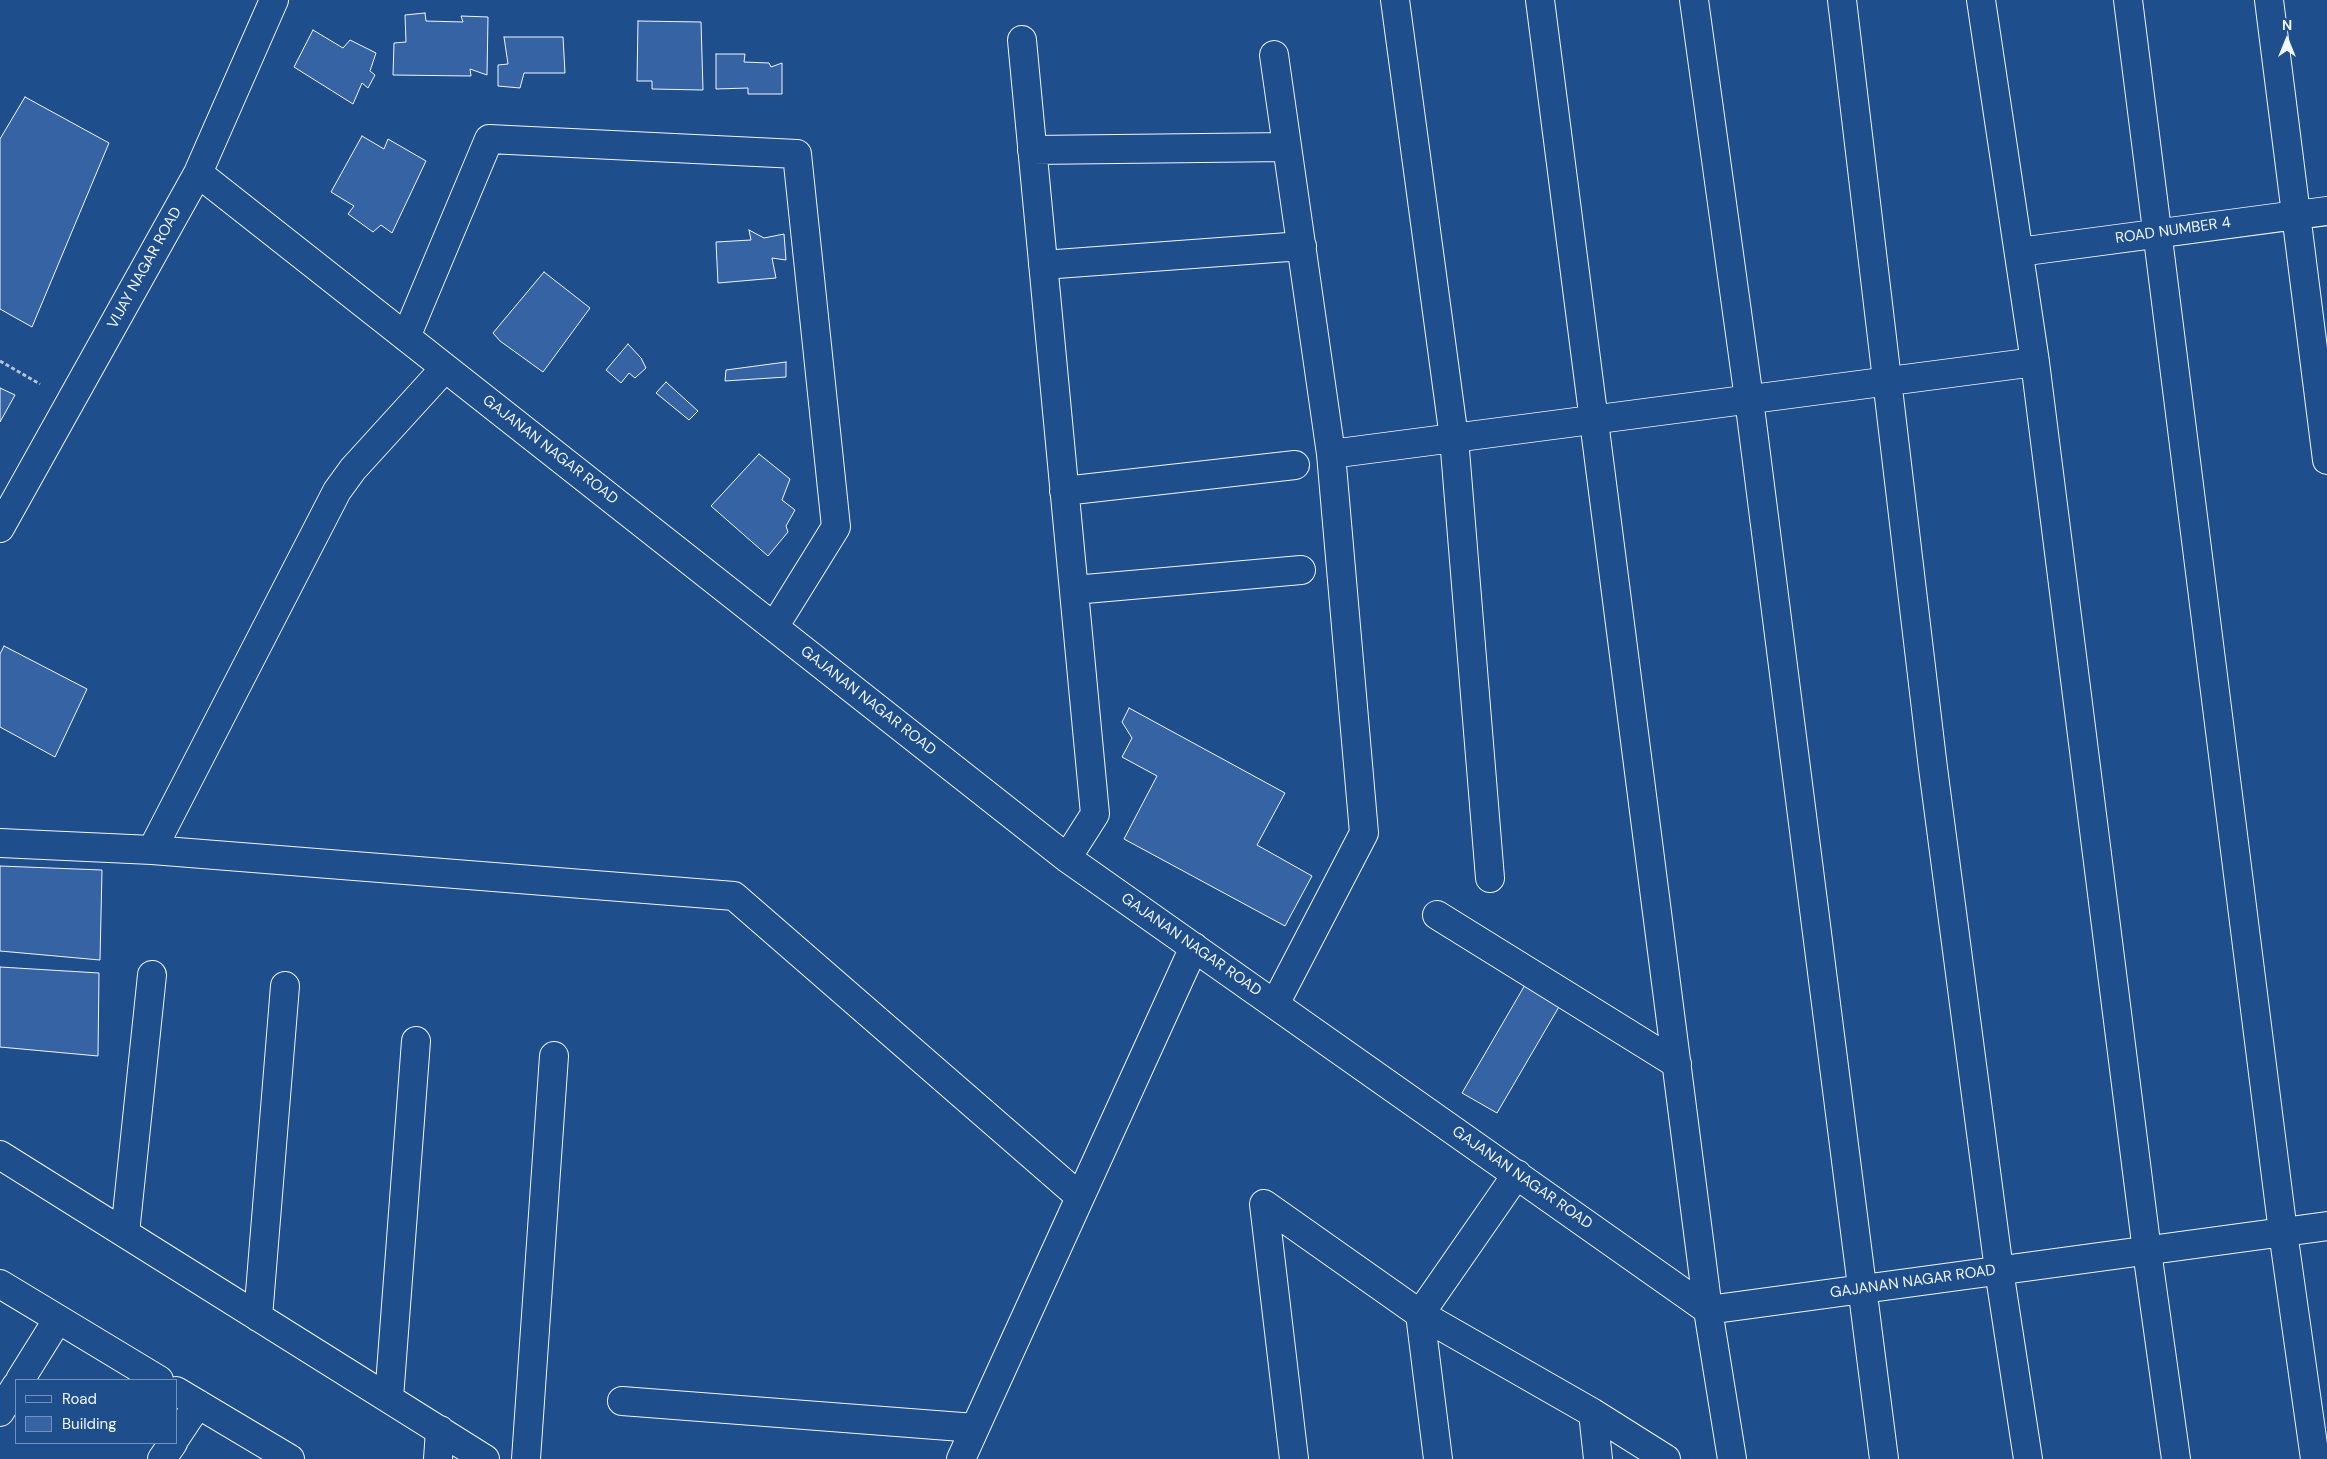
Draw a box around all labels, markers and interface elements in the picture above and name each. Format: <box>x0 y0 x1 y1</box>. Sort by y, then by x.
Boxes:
north arrow <box>2262 15 2312 65</box>
text: N <box>2282 16 2292 34</box>
street label: VIJAY NAGAR ROAD <box>104 204 186 332</box>
street label: ROAD NUMBER 4 <box>2114 214 2232 248</box>
street label: GAJANAN NAGAR ROAD <box>479 391 621 509</box>
street label: GAJANAN NAGAR ROAD <box>797 642 939 760</box>
street label: GAJANAN NAGAR ROAD <box>1117 890 1265 1000</box>
street label: GAJANAN NAGAR ROAD <box>1448 1123 1596 1233</box>
street label: GAJANAN NAGAR ROAD <box>1829 1261 1997 1303</box>
legend <box>15 1379 178 1444</box>
text: Road <box>62 1389 97 1409</box>
text: Building <box>62 1414 117 1434</box>

